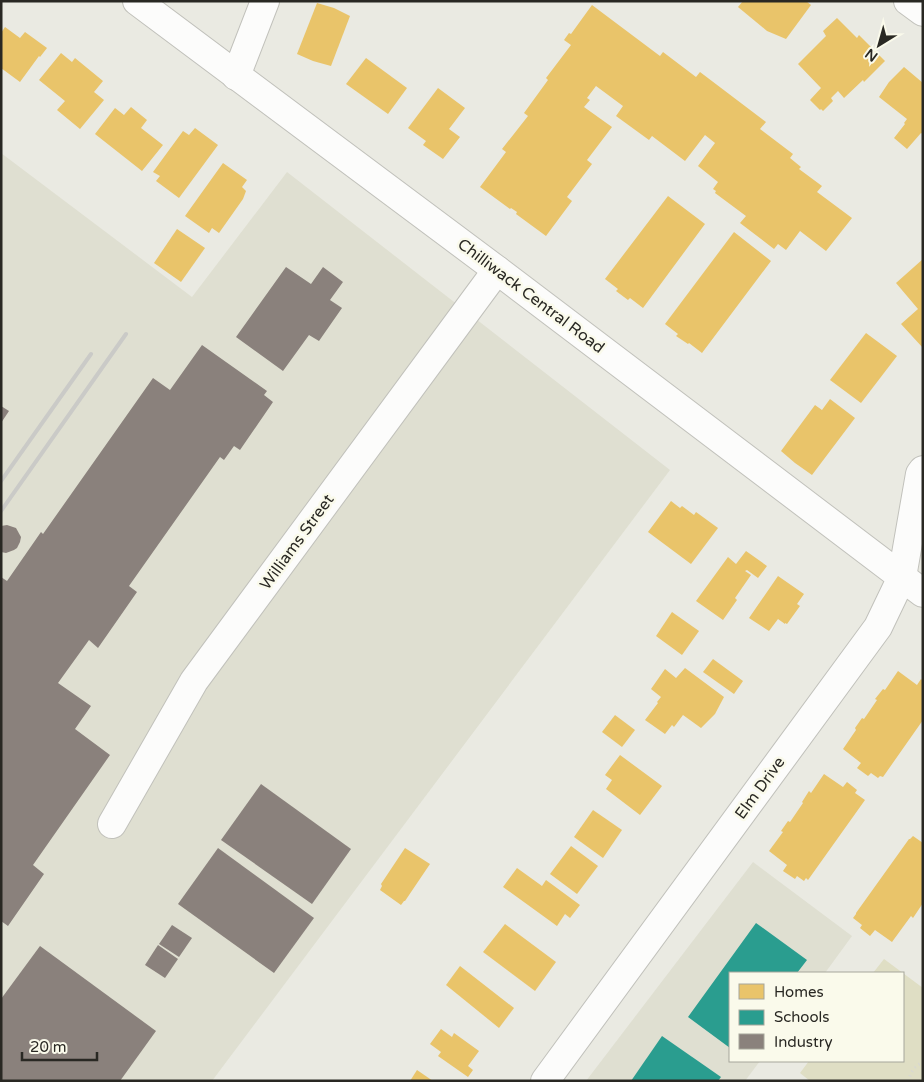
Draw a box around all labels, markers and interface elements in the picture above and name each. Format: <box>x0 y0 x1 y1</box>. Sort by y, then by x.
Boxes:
north arrow <box>854 20 904 70</box>
text: N <box>862 45 881 65</box>
street label: Chilliwack Central Road <box>454 234 608 358</box>
street label: Williams Street <box>256 490 338 594</box>
street label: Elm Drive <box>731 753 789 823</box>
legend <box>729 972 904 1062</box>
text: Homes <box>774 983 824 1001</box>
text: Schools <box>774 1008 830 1026</box>
scale bar <box>22 1030 98 1062</box>
text: Industry <box>774 1033 833 1051</box>
text: 20 m <box>30 1038 67 1056</box>

